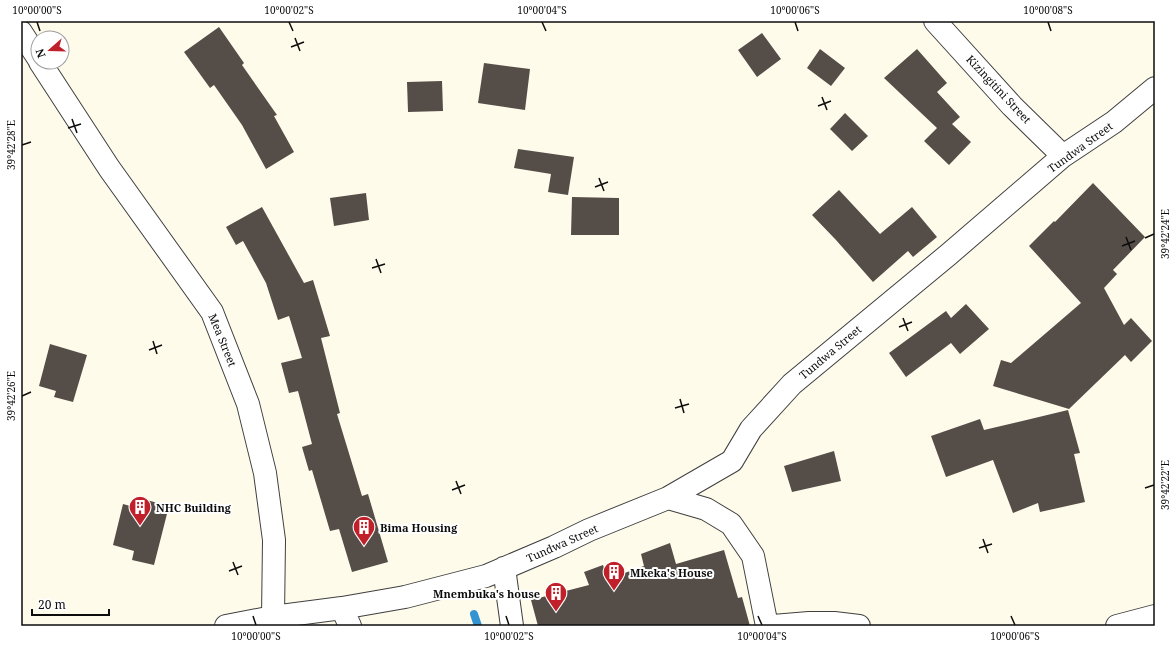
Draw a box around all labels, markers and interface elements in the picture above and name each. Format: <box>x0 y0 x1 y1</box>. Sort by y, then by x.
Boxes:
text: 10°00'00"S <box>12 3 62 17</box>
text: 10°00'02"S <box>264 3 314 17</box>
text: 10°00'04"S <box>517 3 567 17</box>
text: 10°00'06"S <box>770 3 820 17</box>
text: 10°00'08"S <box>1023 3 1073 17</box>
north arrow <box>30 30 70 70</box>
text: N <box>31 47 49 60</box>
street label: Kizingitini Street <box>963 52 1035 127</box>
street label: Tundwa Street <box>1045 118 1116 176</box>
text: 39°42'28"E <box>4 120 18 170</box>
text: 39°42'24"E <box>1158 209 1172 259</box>
street label: Mea Street <box>206 311 240 369</box>
street label: Tundwa Street <box>796 321 864 382</box>
text: 39°42'26"E <box>4 371 18 421</box>
text: 39°42'22"E <box>1158 460 1172 510</box>
building icon: NHC Building <box>127 494 153 527</box>
place label: NHC Building <box>156 500 232 515</box>
building icon: Bima Housing <box>351 514 377 547</box>
place label: Bima Housing <box>380 520 458 535</box>
street label: Tundwa Street <box>524 520 600 565</box>
building icon: Mkeka's House <box>601 559 627 592</box>
place label: Mkeka's House <box>630 565 713 580</box>
building icon: Mnembuka's house <box>543 580 569 613</box>
place label: Mnembuka's house <box>433 586 540 601</box>
scale bar <box>32 591 109 617</box>
text: 20 m <box>38 596 66 613</box>
text: 10°00'00"S <box>231 629 281 643</box>
text: 10°00'02"S <box>484 629 534 643</box>
text: 10°00'04"S <box>737 629 787 643</box>
text: 10°00'06"S <box>990 629 1040 643</box>

